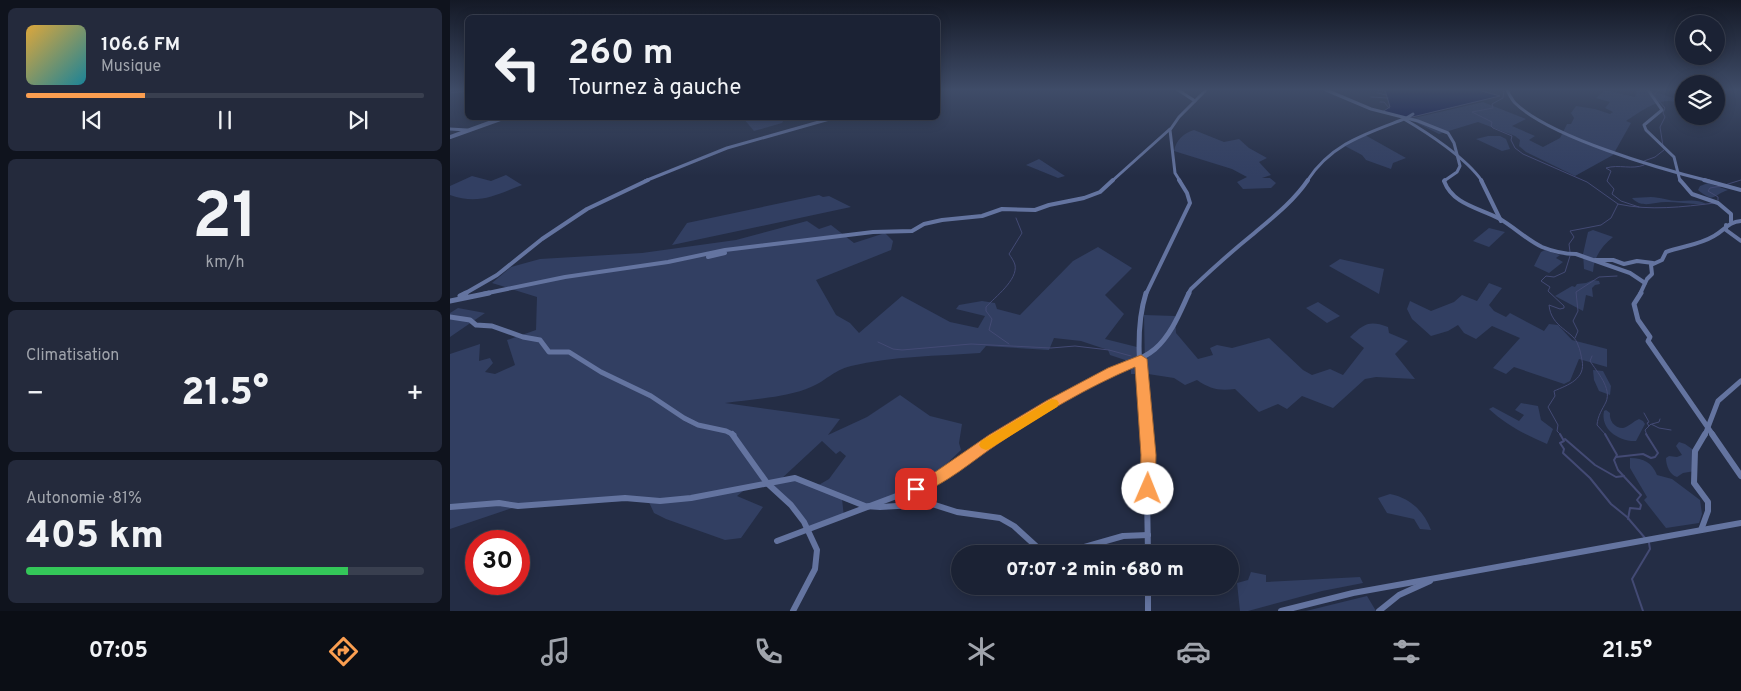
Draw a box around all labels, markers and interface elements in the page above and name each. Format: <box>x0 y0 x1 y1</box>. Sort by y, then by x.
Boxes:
map controls <box>1675 15 1725 125</box>
button: search <box>1675 15 1725 65</box>
text: 260 m <box>568 32 673 76</box>
text: 106.6 FM <box>101 33 180 57</box>
icon: left <box>485 35 550 100</box>
text: Musique <box>101 57 161 77</box>
text: Tournez à gauche <box>568 75 741 102</box>
button: layers <box>1675 75 1725 125</box>
icon: previous <box>78 106 106 134</box>
icon: pause <box>211 106 239 134</box>
icon: next <box>344 106 372 134</box>
text: 21 <box>192 179 258 261</box>
text: km/h <box>206 253 244 273</box>
text: Climatisation <box>26 346 119 366</box>
text: 21.5° <box>181 370 269 419</box>
text: − <box>26 377 44 413</box>
text: + <box>406 377 424 413</box>
position arrow <box>1121 462 1173 514</box>
pin <box>895 468 937 510</box>
icon: arrive <box>902 475 930 503</box>
text: Autonomie · 81% <box>26 489 142 509</box>
text: 405 km <box>26 513 164 562</box>
speed limit sign: 30 <box>465 530 530 595</box>
text: 07:07 · 2 min · 680 m <box>1006 558 1184 582</box>
icon: directions <box>326 634 361 669</box>
icon: music <box>538 634 573 669</box>
icon: phone <box>751 634 786 669</box>
icon: climate <box>964 634 999 669</box>
icon: car <box>1176 634 1211 669</box>
icon: filters <box>1389 634 1424 669</box>
text: 07:05 <box>89 638 148 665</box>
text: 21.5° <box>1602 638 1652 665</box>

